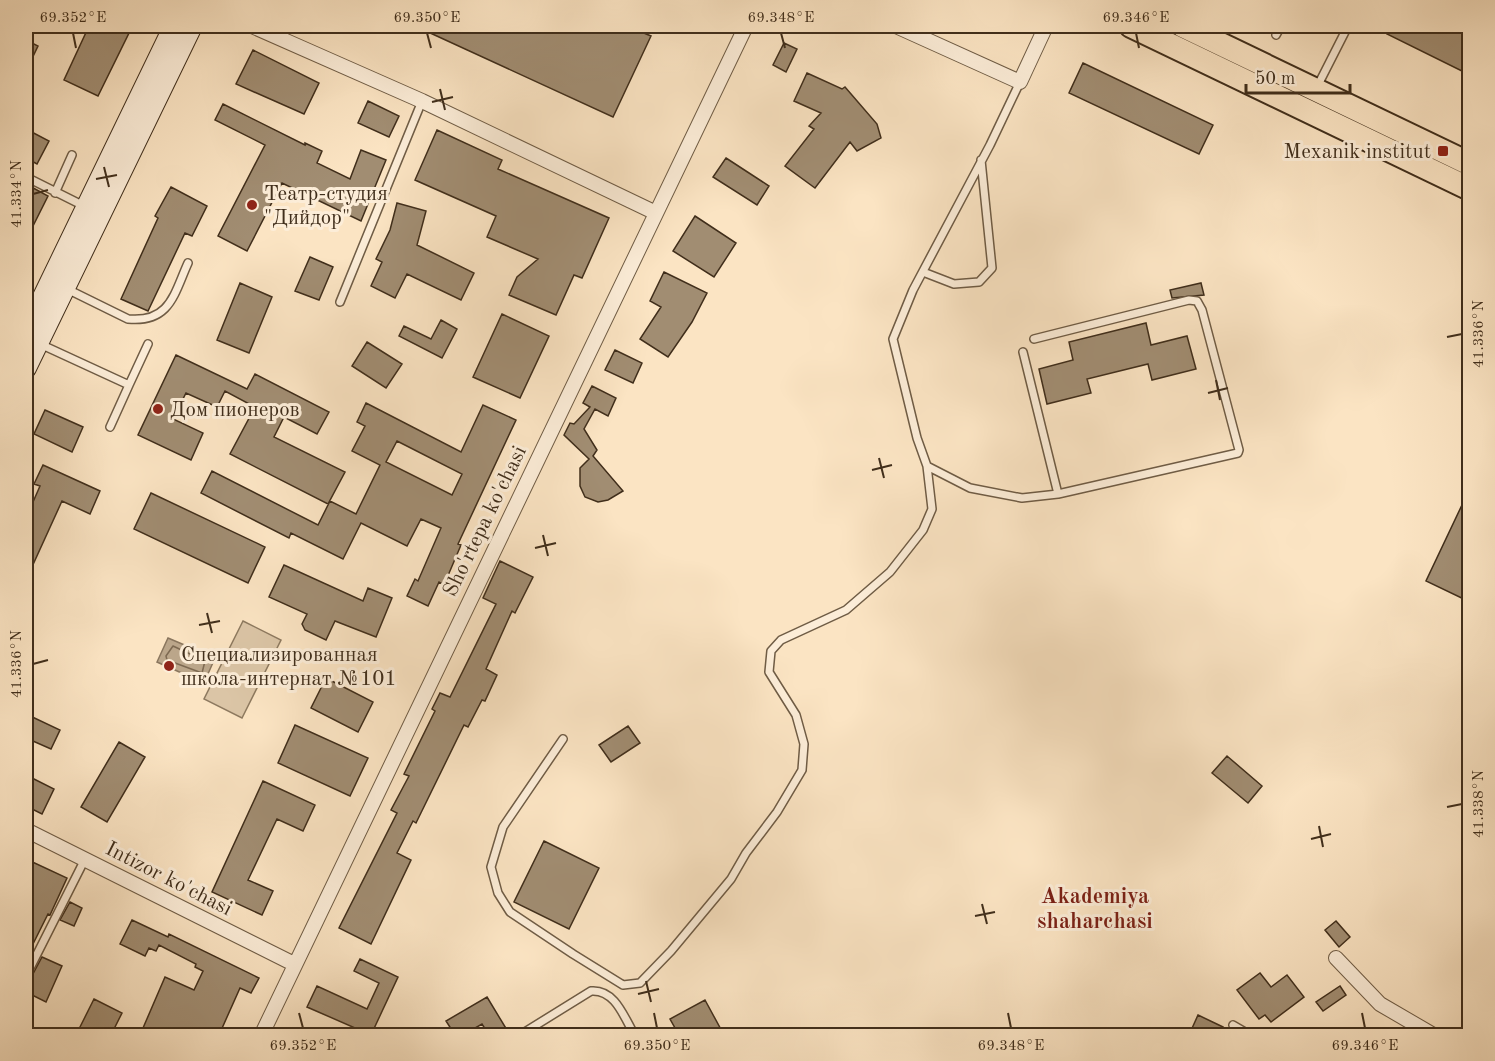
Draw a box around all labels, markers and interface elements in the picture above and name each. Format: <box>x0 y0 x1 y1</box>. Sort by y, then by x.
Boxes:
text: 69.352°E <box>40 11 106 26</box>
text: 69.350°E <box>394 11 460 26</box>
text: 69.348°E <box>748 11 814 26</box>
text: 69.346°E <box>1103 11 1169 26</box>
scale bar <box>1246 57 1350 95</box>
text: 50 m <box>1255 70 1295 88</box>
place label: Mexanik institut <box>1284 142 1431 163</box>
marker: Mexanik institut <box>1436 144 1450 158</box>
text: 41.334°N <box>10 160 25 228</box>
place label: Театр-студия "Дийдор" <box>264 184 388 229</box>
marker: Театр-студия "Дийдор" <box>245 198 259 212</box>
text: 41.336°N <box>1472 300 1487 368</box>
place label: Дом пионеров <box>170 400 300 421</box>
marker: Дом пионеров <box>151 402 165 416</box>
street label: Sho'rtepa ko'chasi <box>440 443 531 600</box>
text: 41.336°N <box>10 630 25 698</box>
place label: Специализированная школа-интернат №101 <box>181 645 397 690</box>
marker: Специализированная школа-интернат №101 <box>162 659 176 673</box>
text: 41.338°N <box>1472 770 1487 838</box>
street label: Intizor ko'chasi <box>102 838 235 920</box>
district label: Akademiya shaharchasi <box>1037 886 1153 933</box>
text: 69.352°E <box>270 1039 336 1054</box>
text: 69.350°E <box>624 1039 690 1054</box>
text: 69.348°E <box>978 1039 1044 1054</box>
text: 69.346°E <box>1332 1039 1398 1054</box>

